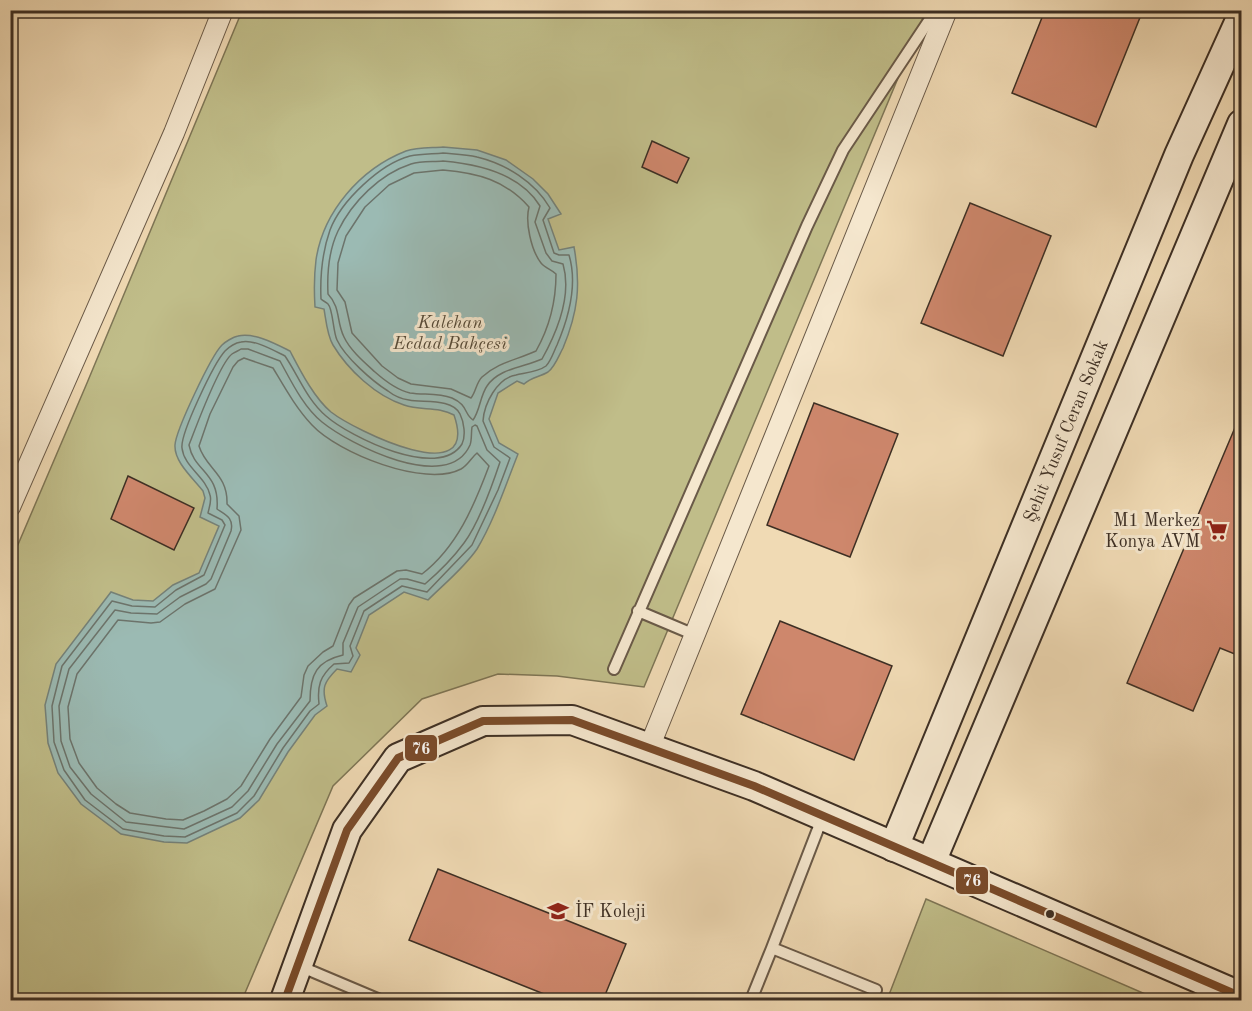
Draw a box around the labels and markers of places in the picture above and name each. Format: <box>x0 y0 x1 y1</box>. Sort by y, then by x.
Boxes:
place label: M1 Merkez Konya AVM <box>1105 512 1200 551</box>
supermarket icon: M1 Merkez Konya AVM <box>1205 518 1229 542</box>
school or university icon: İF Koleji <box>546 899 570 923</box>
place label: İF Koleji <box>575 900 646 921</box>
unlabelled marker <box>1044 908 1056 920</box>

